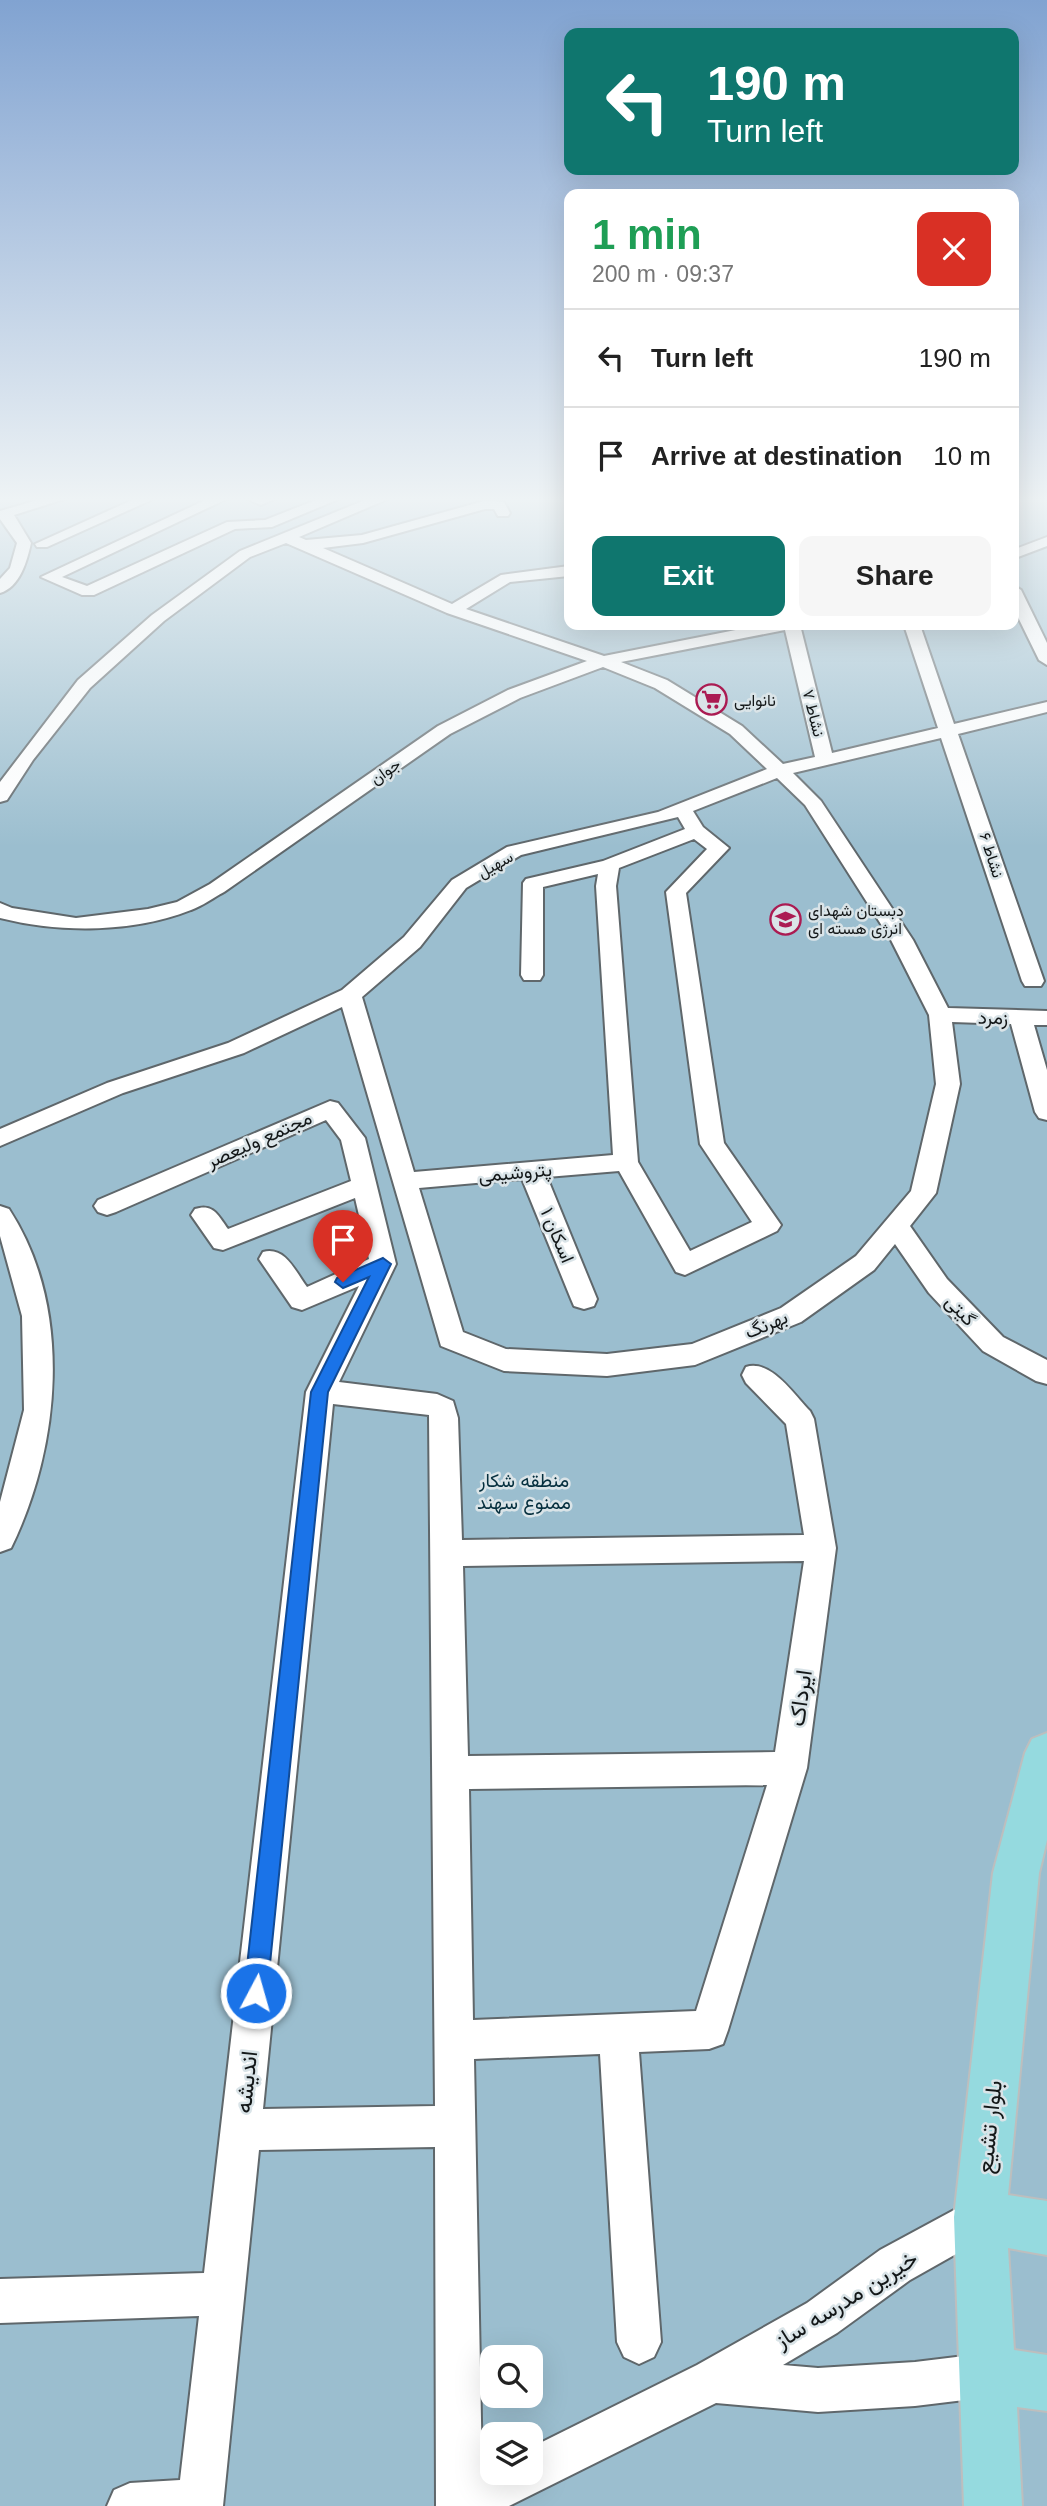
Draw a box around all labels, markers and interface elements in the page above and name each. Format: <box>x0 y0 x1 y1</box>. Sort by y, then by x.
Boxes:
icon: left <box>592 56 683 147</box>
text: 190 m <box>707 56 846 110</box>
text: Turn left <box>707 113 823 149</box>
text: 1 min <box>592 211 702 258</box>
button: close <box>917 212 991 286</box>
text: 200 m · 09:37 <box>592 261 734 287</box>
icon: left <box>592 339 630 377</box>
text: Turn left <box>651 343 753 373</box>
text: 190 m <box>919 343 991 373</box>
icon: arrive <box>592 437 630 475</box>
text: Arrive at destination <box>651 441 902 471</box>
text: 10 m <box>933 441 991 471</box>
button: Exit <box>592 536 785 616</box>
button: Share <box>799 536 991 616</box>
supermarket icon: نانوایی <box>694 683 728 717</box>
street label: نشاط ۷ <box>799 688 828 738</box>
place label: نانوایی <box>734 692 776 711</box>
street label: جوان <box>367 755 405 789</box>
street label: نشاط ۶ <box>976 830 1007 880</box>
street label: سهیل <box>475 848 517 883</box>
school or university icon: دبستان شهدای انرژی هسته ای <box>768 902 802 936</box>
place label: دبستان شهدای انرژی هسته ای <box>808 902 904 939</box>
street label: زمرد <box>978 1007 1008 1029</box>
street label: مجتمع ولیعصر <box>202 1107 316 1175</box>
street label: پتروشیمی <box>477 1159 553 1189</box>
street label: اسکان ۱ <box>537 1205 578 1266</box>
pin <box>313 1210 373 1282</box>
icon: arrive <box>324 1221 362 1259</box>
street label: گیتی <box>940 1291 980 1331</box>
street label: بهرنگ <box>742 1306 791 1344</box>
park label: منطقه شکار ممنوع سهند <box>477 1470 571 1515</box>
street label: ایرداک <box>783 1668 819 1728</box>
position arrow <box>219 1956 293 2030</box>
street label: اندیشه <box>230 2049 262 2115</box>
street label: بلوار تشیع <box>971 2079 1010 2175</box>
street label: خیرین مدرسه ساز <box>769 2245 923 2356</box>
map controls <box>480 2345 543 2485</box>
button: search <box>480 2345 543 2408</box>
button: layers <box>480 2422 543 2485</box>

